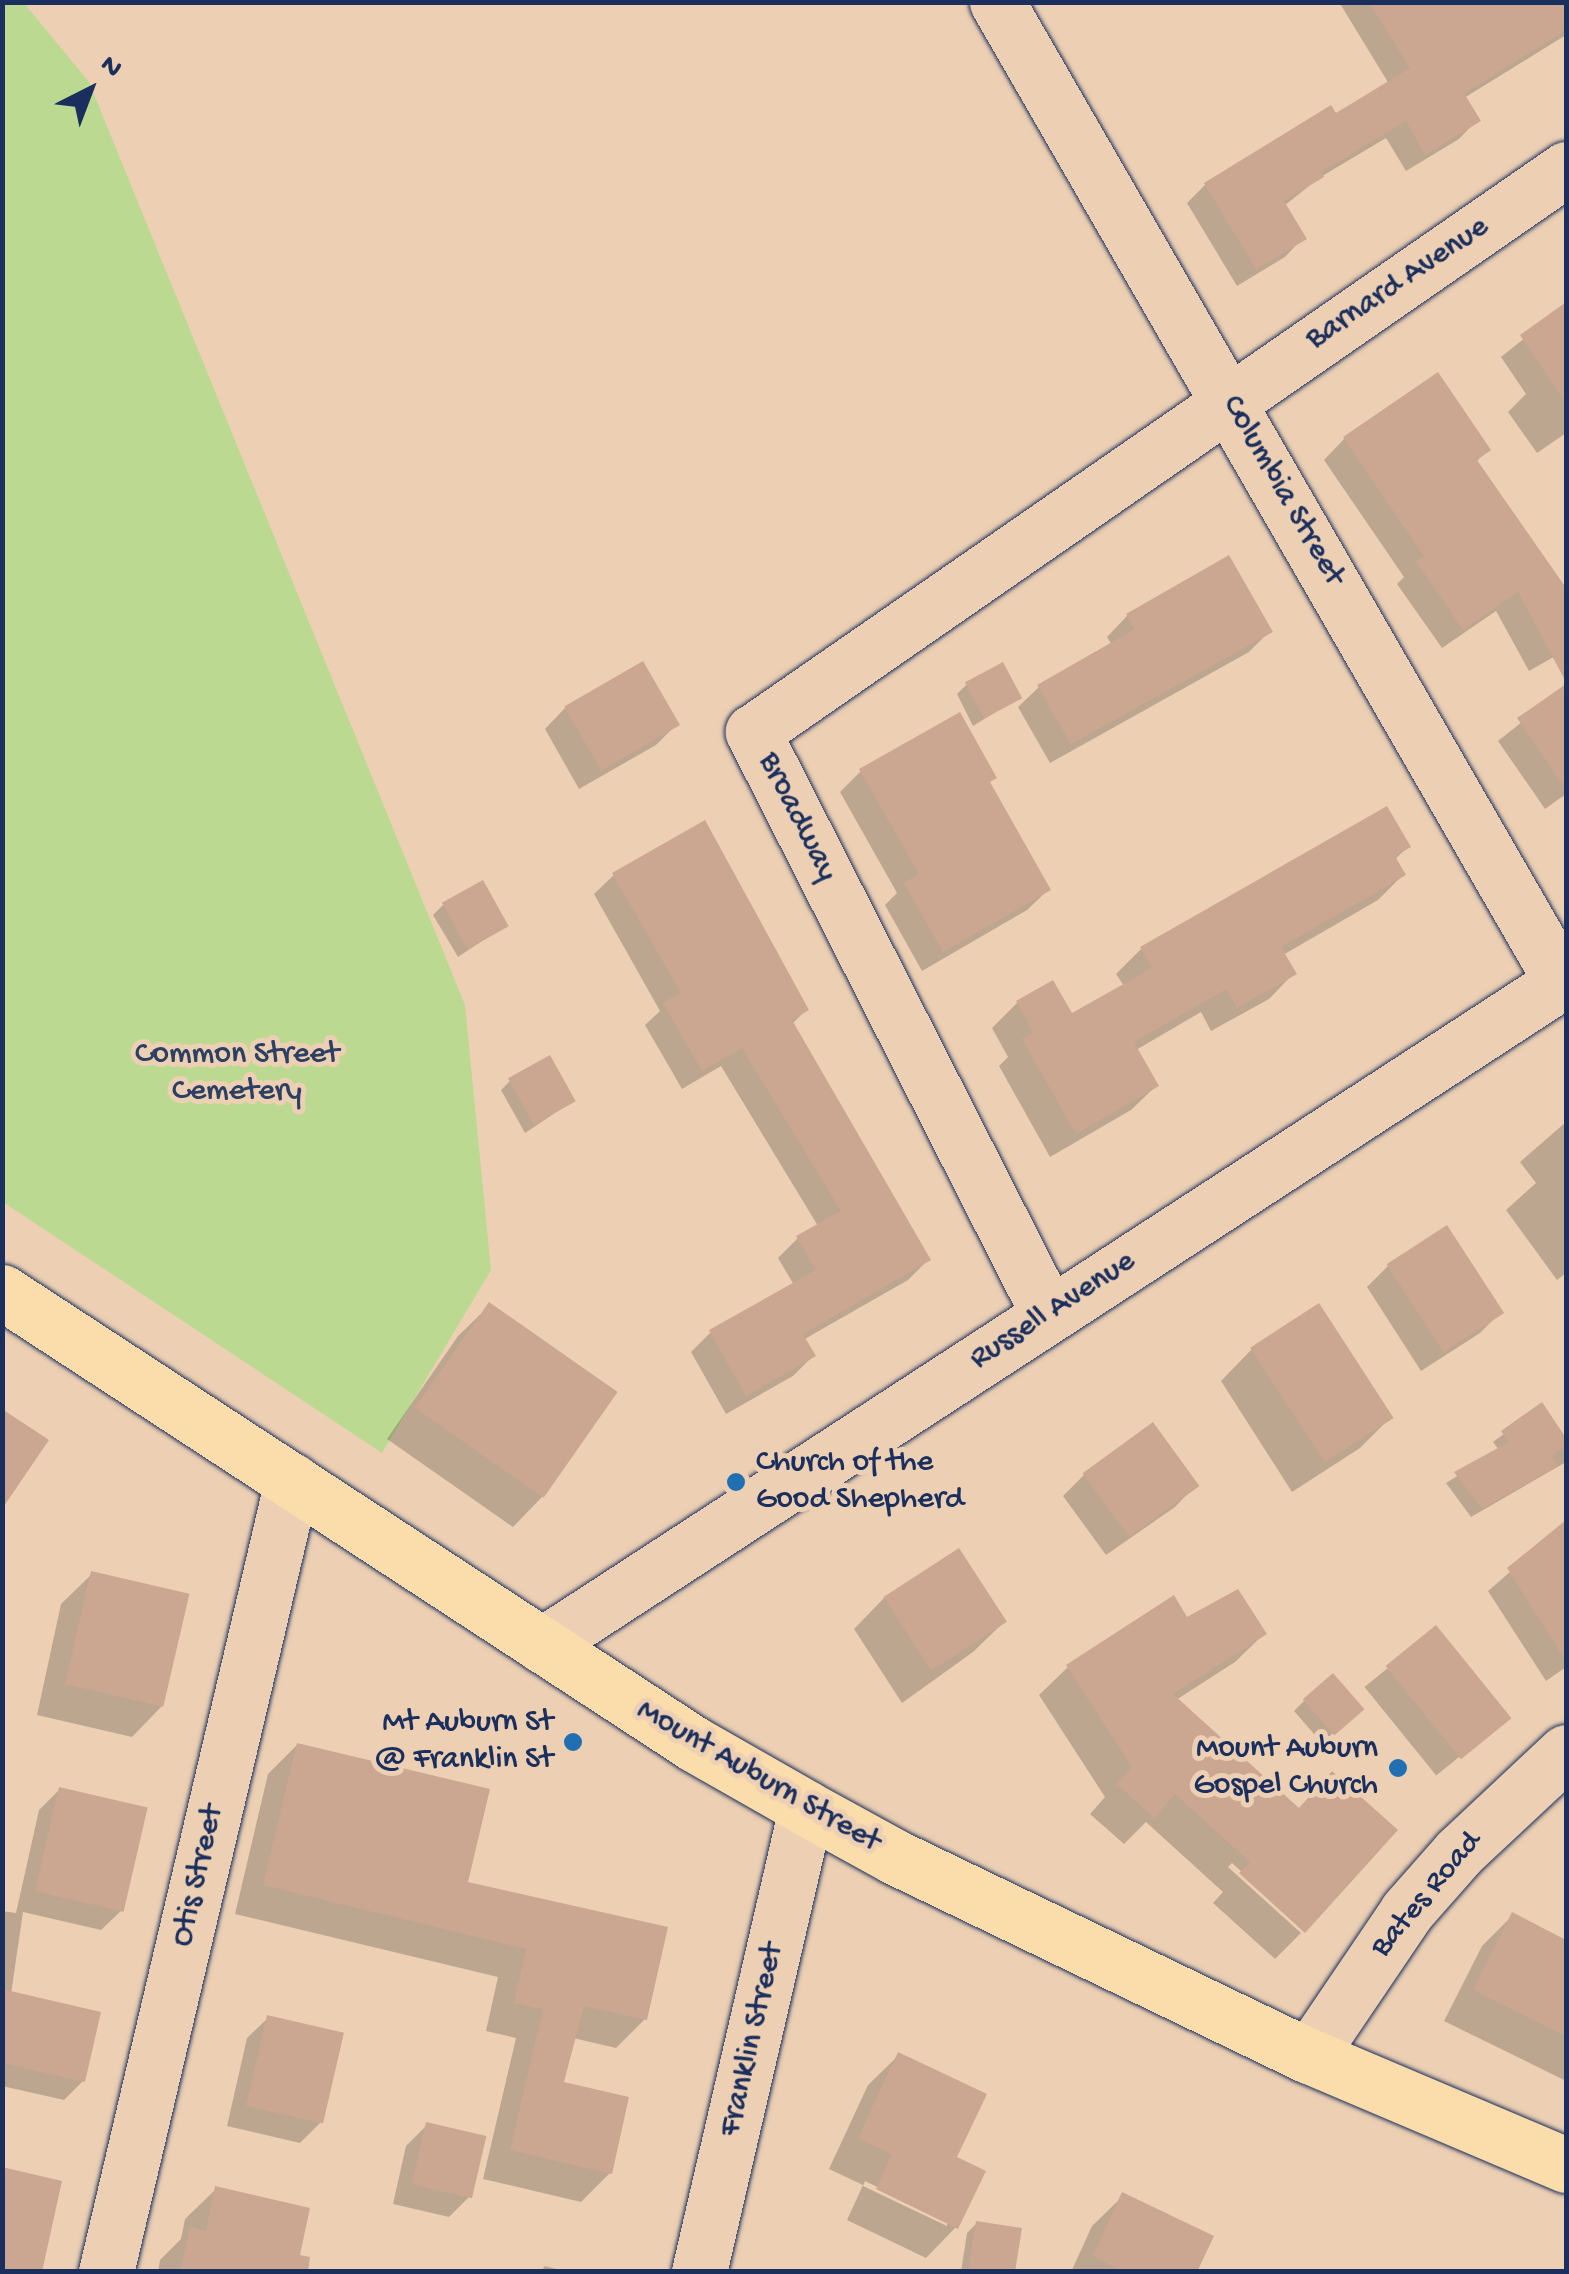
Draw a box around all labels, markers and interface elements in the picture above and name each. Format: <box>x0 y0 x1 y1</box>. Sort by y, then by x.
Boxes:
north arrow <box>40 40 140 140</box>
text: N <box>93 49 128 86</box>
street label: Barnard Avenue <box>1299 209 1497 359</box>
street label: Columbia Street <box>1212 389 1352 593</box>
street label: Broadway <box>748 746 846 888</box>
park label: Common Street Cemetery <box>135 1037 339 1112</box>
street label: Russell Avenue <box>963 1243 1143 1379</box>
place label: Church of the Good Shepherd <box>756 1445 964 1520</box>
marker: Church of the Good Shepherd <box>725 1471 747 1493</box>
street label: Mount Auburn Street <box>629 1692 887 1862</box>
place label: Mt Auburn St @ Franklin St <box>374 1705 553 1780</box>
marker: Mt Auburn St @ Franklin St <box>562 1731 584 1753</box>
place label: Mount Auburn Gospel Church <box>1194 1731 1378 1806</box>
marker: Mount Auburn Gospel Church <box>1387 1757 1409 1779</box>
street label: Otis Street <box>164 1802 234 1950</box>
street label: Bates Road <box>1363 1824 1491 1966</box>
street label: Franklin Street <box>712 1940 794 2140</box>

